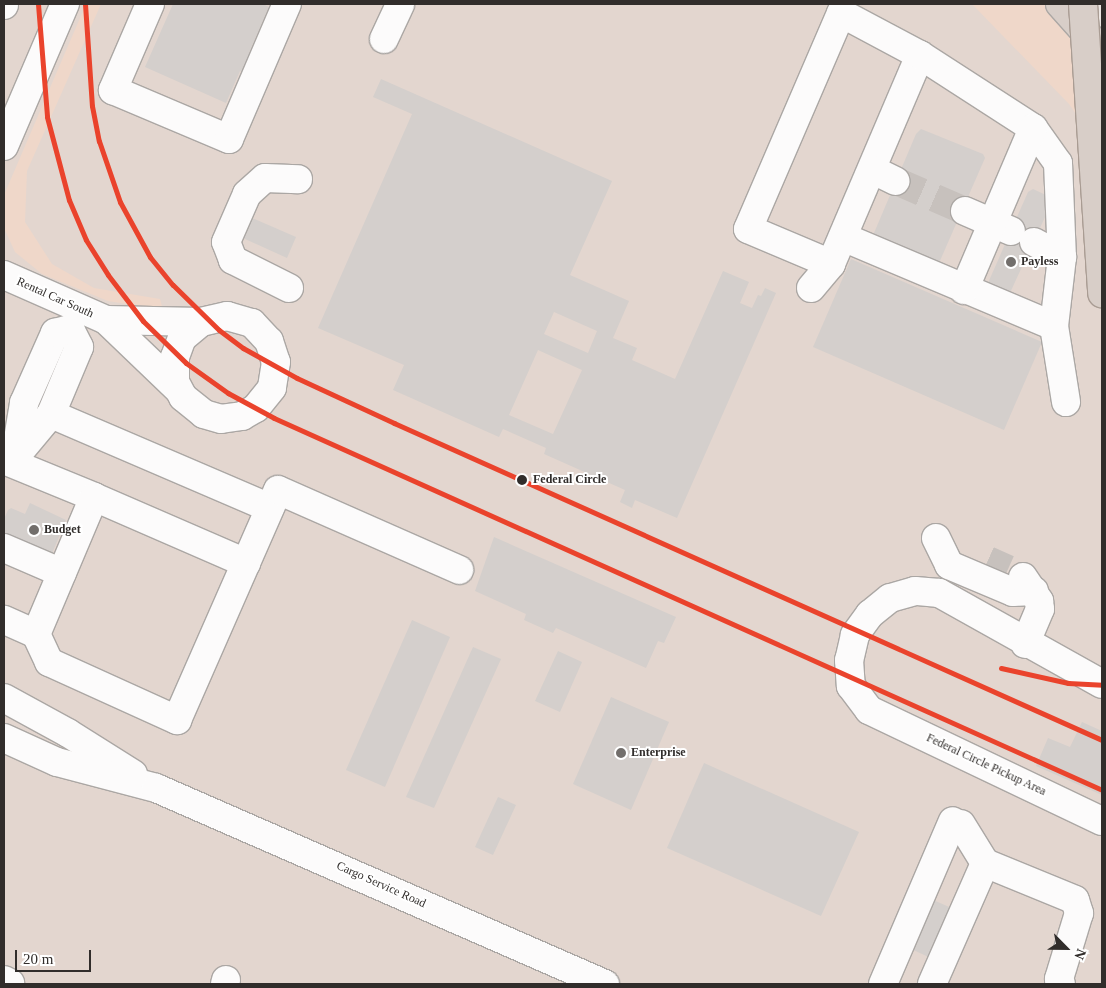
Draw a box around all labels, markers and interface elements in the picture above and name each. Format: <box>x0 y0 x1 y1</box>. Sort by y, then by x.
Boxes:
place label: Payless <box>1021 255 1058 269</box>
marker: Payless <box>1005 256 1017 268</box>
street label: Rental Car South <box>14 275 96 321</box>
marker: Federal Circle <box>515 473 529 487</box>
place label: Federal Circle <box>533 473 606 487</box>
place label: Budget <box>44 523 81 537</box>
marker: Budget <box>28 524 40 536</box>
street label: Federal Circle Pickup Area <box>924 731 1048 799</box>
place label: Enterprise <box>631 746 686 760</box>
marker: Enterprise <box>615 747 627 759</box>
street label: Cargo Service Road <box>334 859 428 911</box>
north arrow <box>1041 923 1091 973</box>
scale bar <box>18 940 94 972</box>
text: N <box>1071 946 1089 962</box>
text: 20 m <box>23 951 53 967</box>

